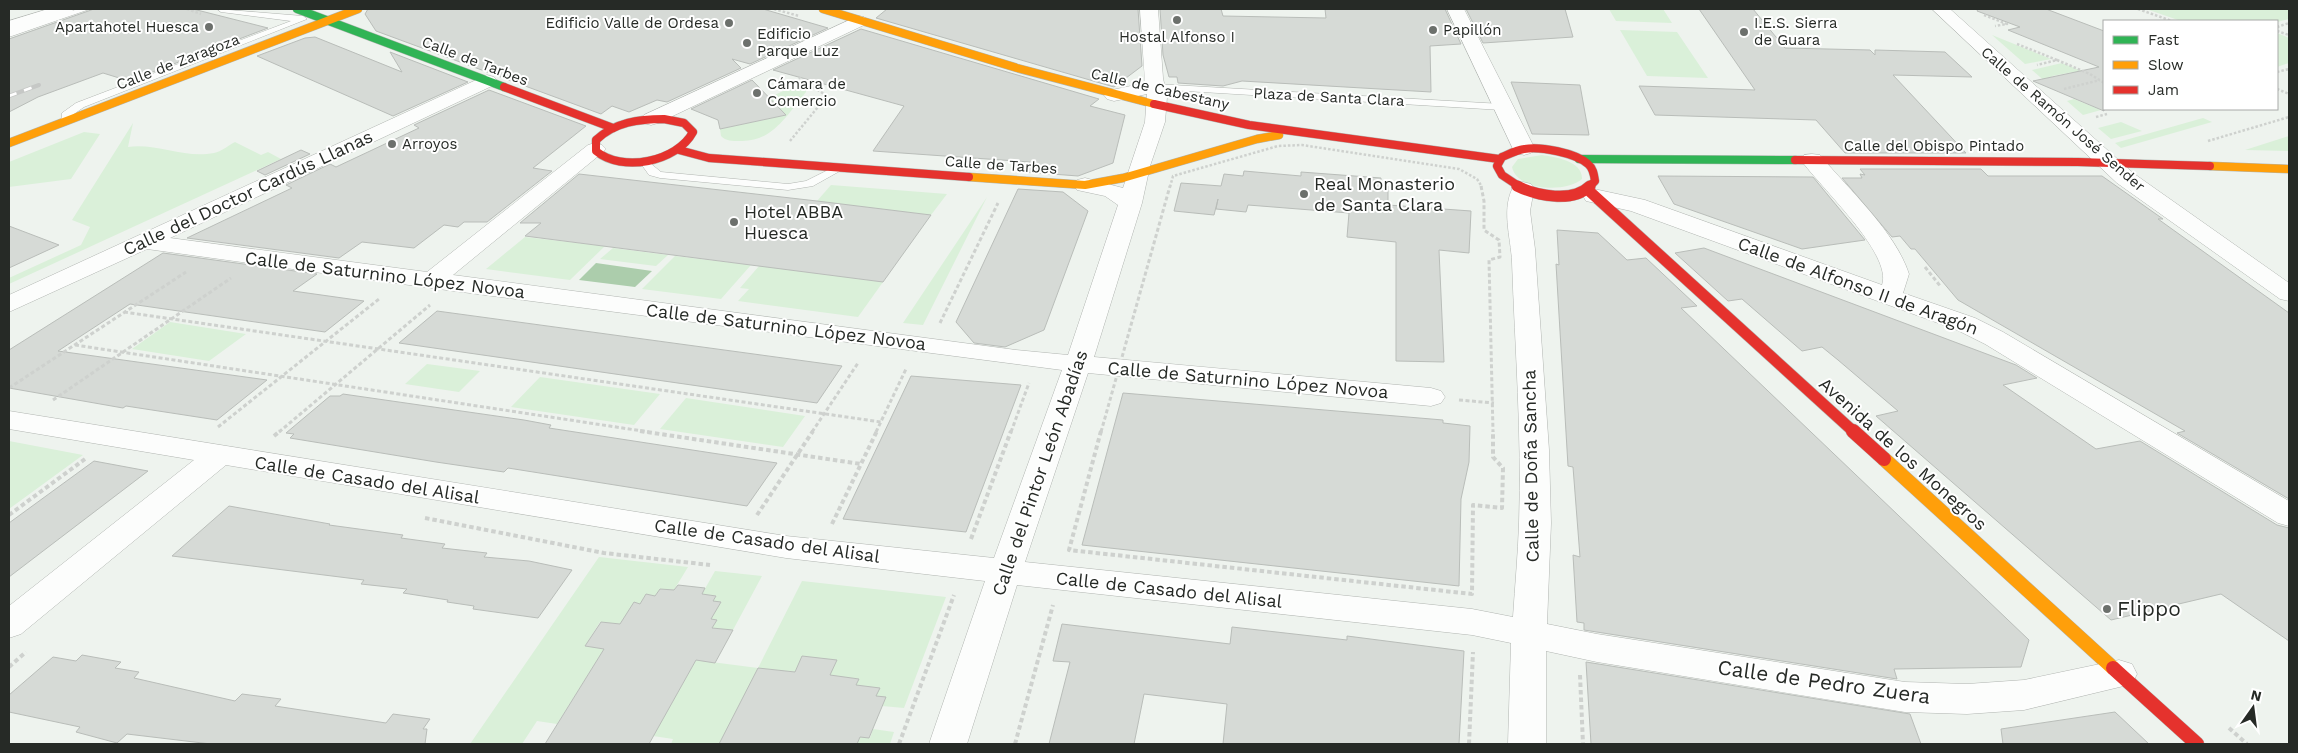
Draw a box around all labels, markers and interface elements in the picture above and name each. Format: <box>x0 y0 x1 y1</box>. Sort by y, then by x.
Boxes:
place label: Edificio Valle de Ordesa <box>546 14 720 32</box>
marker: Hostal Alfonso I <box>1171 14 1183 26</box>
place label: I.E.S. Sierra de Guara <box>1754 14 1838 49</box>
marker: Edificio Valle de Ordesa <box>723 17 735 29</box>
place label: Apartahotel Huesca <box>55 18 200 36</box>
legend <box>2103 20 2278 110</box>
marker: Apartahotel Huesca <box>203 21 215 33</box>
place label: Papillón <box>1443 21 1502 39</box>
marker: Papillón <box>1427 24 1439 36</box>
place label: Edificio Parque Luz <box>757 25 839 60</box>
marker: I.E.S. Sierra de Guara <box>1738 26 1750 38</box>
place label: Hostal Alfonso I <box>1119 28 1235 46</box>
street label: Calle de Zaragoza <box>114 30 243 94</box>
text: Fast <box>2148 31 2180 49</box>
street label: Calle de Tarbes <box>419 32 531 90</box>
marker: Edificio Parque Luz <box>741 37 753 49</box>
street label: Calle de Ramón José Sender <box>1977 43 2149 195</box>
text: Slow <box>2148 56 2184 74</box>
street label: Calle de Cabestany <box>1089 64 1231 114</box>
place label: Cámara de Comercio <box>767 75 846 110</box>
text: Jam <box>2148 81 2179 99</box>
street label: Plaza de Santa Clara <box>1253 84 1405 110</box>
marker: Cámara de Comercio <box>751 87 763 99</box>
street label: Calle del Doctor Cardús Llanas <box>120 125 376 260</box>
place label: Arroyos <box>402 135 457 153</box>
street label: Calle del Obispo Pintado <box>1844 137 2024 155</box>
marker: Arroyos <box>386 138 398 150</box>
street label: Calle de Tarbes <box>944 152 1058 178</box>
place label: Real Monasterio de Santa Clara <box>1314 173 1455 215</box>
marker: Real Monasterio de Santa Clara <box>1298 188 1310 200</box>
place label: Hotel ABBA Huesca <box>744 201 843 243</box>
marker: Hotel ABBA Huesca <box>728 216 740 228</box>
street label: Calle de Alfonso II de Aragón <box>1735 232 1981 339</box>
street label: Calle de Saturnino López Novoa <box>244 247 526 302</box>
street label: Calle de Saturnino López Novoa <box>645 299 927 354</box>
street label: Calle del Pintor León Abadías <box>988 347 1092 598</box>
street label: Calle de Saturnino López Novoa <box>1107 357 1389 402</box>
street label: Calle de Doña Sancha <box>1518 369 1543 563</box>
street label: Avenida de los Monegros <box>1815 373 1992 534</box>
street label: Calle de Casado del Alisal <box>253 451 482 508</box>
street label: Calle de Casado del Alisal <box>653 514 882 567</box>
street label: Calle de Casado del Alisal <box>1055 567 1284 612</box>
place label: Flippo <box>2117 596 2181 621</box>
marker: Flippo <box>2101 603 2113 615</box>
street label: Calle de Pedro Zuera <box>1716 654 1932 709</box>
north arrow <box>2228 683 2278 733</box>
text: N <box>2249 686 2263 704</box>

